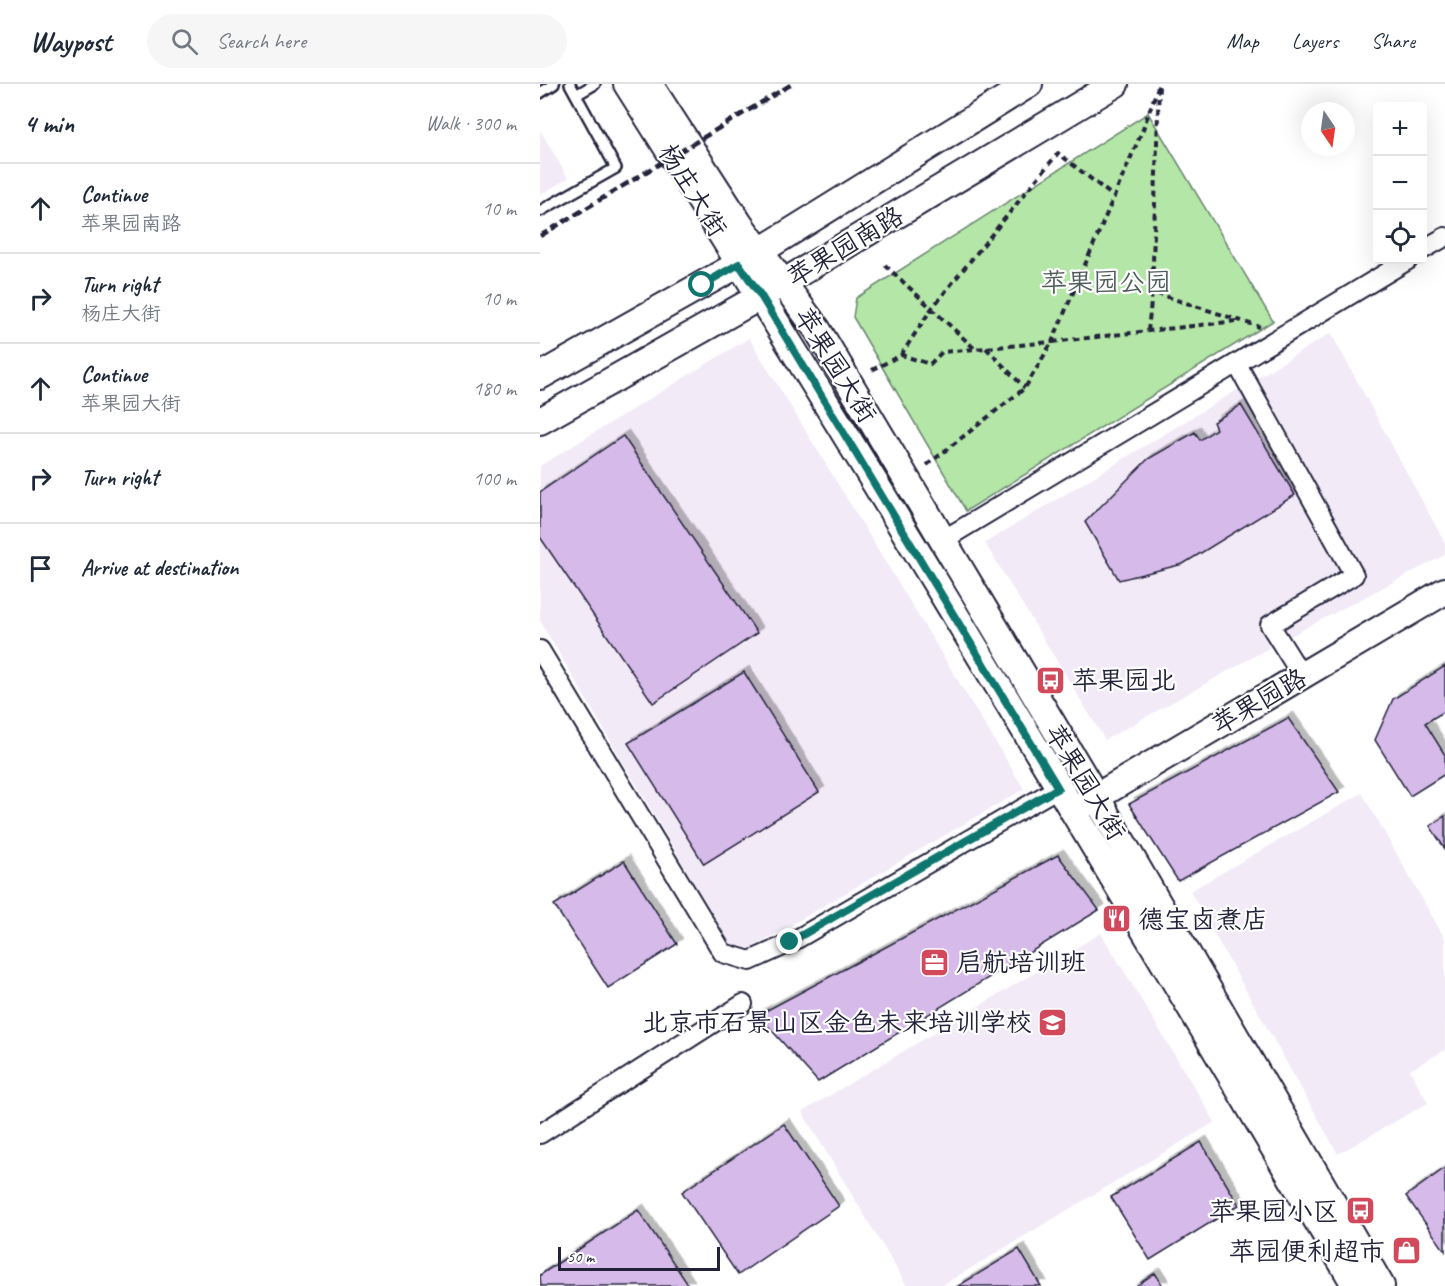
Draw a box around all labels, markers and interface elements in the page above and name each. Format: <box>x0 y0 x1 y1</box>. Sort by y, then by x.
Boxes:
search box <box>147 14 567 68</box>
text: Waypost <box>30 24 111 59</box>
icon: search <box>168 25 201 58</box>
text: Search here <box>216 27 306 55</box>
text: Map <box>1226 28 1259 54</box>
text: Layers <box>1292 28 1338 54</box>
text: Share <box>1371 28 1415 54</box>
north arrow <box>1301 102 1355 156</box>
map controls <box>1373 102 1427 264</box>
button: + <box>1373 102 1427 156</box>
text: 4 min <box>24 107 74 140</box>
text: Walk · 300 m <box>426 111 516 136</box>
street label: 杨庄大街 <box>651 137 734 243</box>
button: − <box>1373 156 1427 210</box>
text: Continue <box>81 181 147 209</box>
icon: ahead <box>24 192 57 225</box>
text: 10 m <box>482 196 516 221</box>
street label: 苹果园南路 <box>781 199 909 294</box>
button: locate <box>1373 210 1427 264</box>
text: 苹果园南路 <box>81 211 181 236</box>
park label: 苹果园公园 <box>1041 266 1171 299</box>
text: Turn right <box>81 271 158 299</box>
route start <box>688 271 714 297</box>
icon: right <box>24 282 57 315</box>
text: 10 m <box>482 286 516 311</box>
text: 杨庄大街 <box>81 301 161 326</box>
street label: 苹果园大街 <box>787 301 884 429</box>
text: Continue <box>81 361 147 389</box>
icon: ahead <box>24 372 57 405</box>
text: 180 m <box>473 376 516 401</box>
text: 苹果园大街 <box>81 391 181 416</box>
icon: right <box>24 462 57 495</box>
text: Turn right <box>81 464 158 492</box>
text: 100 m <box>473 466 516 491</box>
icon: arrive <box>24 552 57 585</box>
text: Arrive at destination <box>81 554 238 582</box>
street label: 苹果园路 <box>1206 661 1313 742</box>
bus stop icon: 苹果园北 <box>1035 664 1067 696</box>
place label: 苹果园北 <box>1072 664 1176 697</box>
street label: 苹果园大街 <box>1038 718 1133 846</box>
restaurant icon: 德宝卤煮店 <box>1101 903 1133 935</box>
place label: 德宝卤煮店 <box>1138 903 1268 936</box>
route end <box>776 928 802 954</box>
office icon: 启航培训班 <box>919 946 951 978</box>
place label: 启航培训班 <box>956 946 1086 979</box>
place label: 北京市石景山区金色未来培训学校 <box>642 1006 1032 1039</box>
school or university icon: 北京市石景山区金色未来培训学校 <box>1037 1006 1069 1038</box>
place label: 苹果园小区 <box>1209 1195 1339 1228</box>
bus stop icon: 苹果园小区 <box>1344 1195 1376 1227</box>
place label: 苹园便利超市 <box>1229 1235 1385 1268</box>
shop icon: 苹园便利超市 <box>1390 1235 1422 1267</box>
scale bar <box>558 1244 720 1272</box>
text: 50 m <box>567 1247 594 1267</box>

